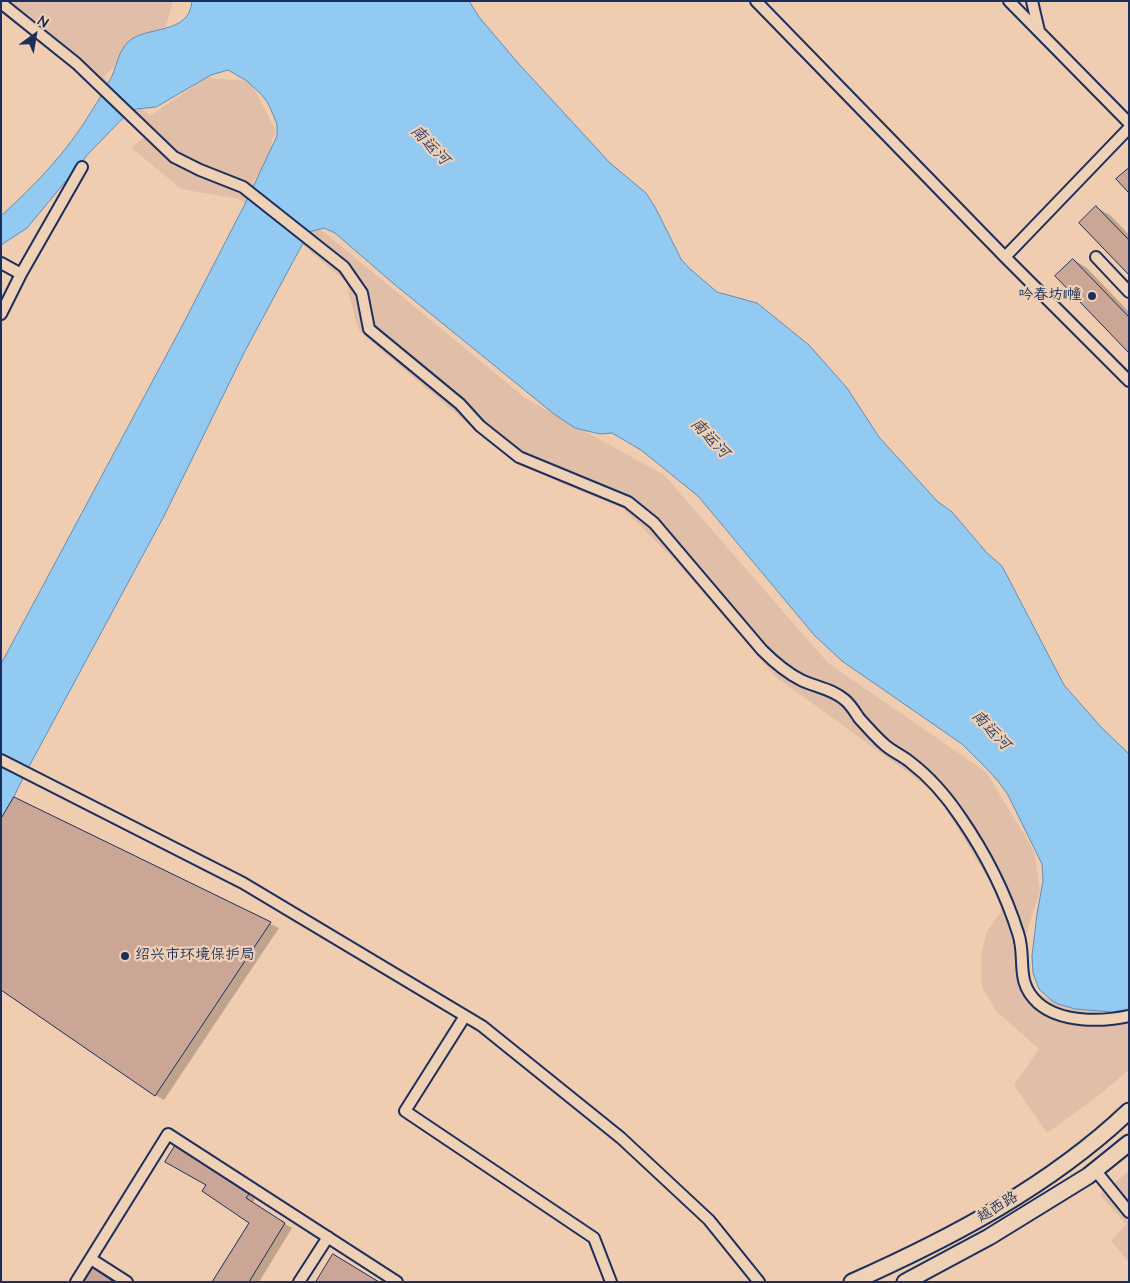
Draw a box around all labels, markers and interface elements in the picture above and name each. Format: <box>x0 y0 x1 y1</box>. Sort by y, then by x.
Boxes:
north arrow <box>10 10 60 60</box>
text: N <box>34 11 52 33</box>
water label: 南运河 <box>405 122 453 170</box>
place label: 吟春坊11幢 <box>1018 287 1082 305</box>
marker: 吟春坊11幢 <box>1086 290 1098 302</box>
water label: 南运河 <box>685 415 733 463</box>
water label: 南运河 <box>966 707 1014 755</box>
place label: 绍兴市环境保护局 <box>135 947 255 965</box>
marker: 绍兴市环境保护局 <box>119 950 131 962</box>
street label: 越西路 <box>974 1188 1022 1228</box>

